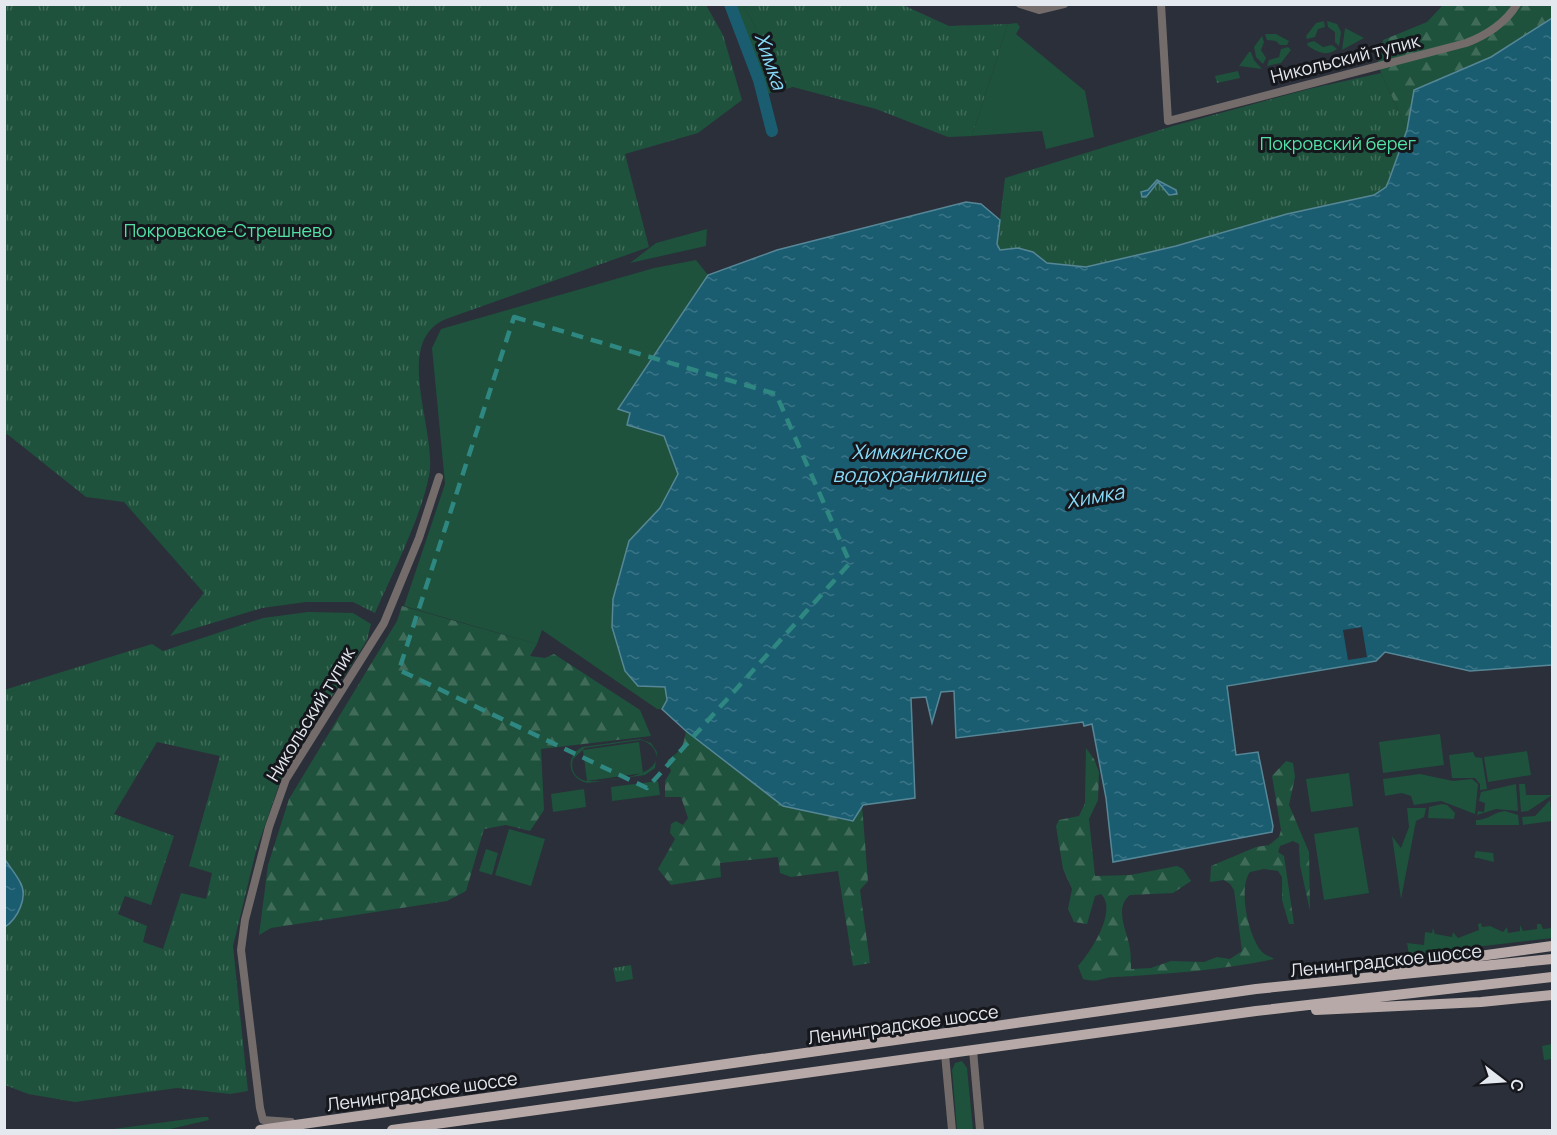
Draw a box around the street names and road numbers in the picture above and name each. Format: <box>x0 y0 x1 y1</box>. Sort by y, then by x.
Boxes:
street label: Никольский тупик <box>1268 28 1423 88</box>
street label: Никольский тупик <box>260 641 360 786</box>
street label: Ленинградское шоссе <box>1289 938 1483 982</box>
street label: Ленинградское шоссе <box>806 999 1000 1049</box>
street label: Ленинградское шоссе <box>325 1066 519 1116</box>

